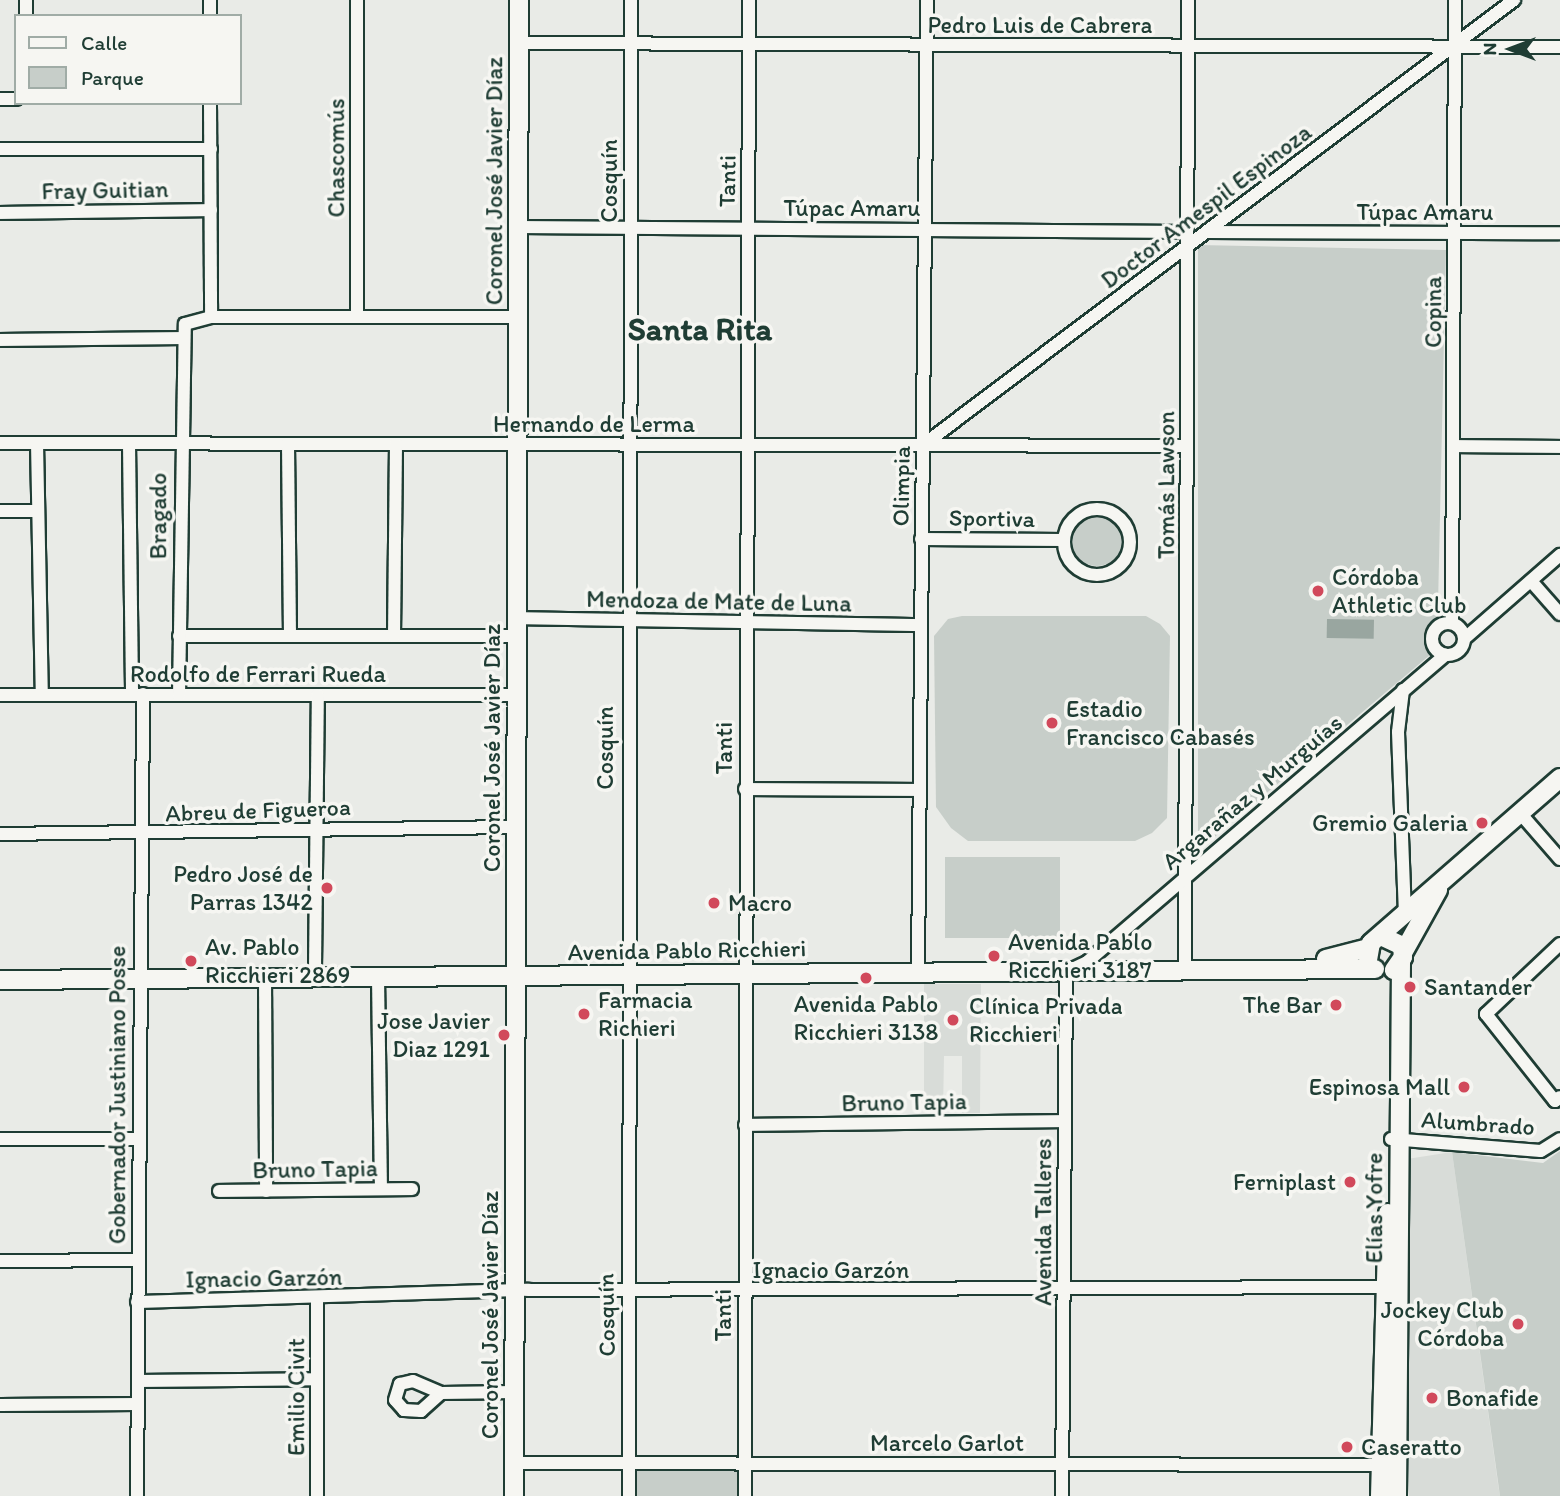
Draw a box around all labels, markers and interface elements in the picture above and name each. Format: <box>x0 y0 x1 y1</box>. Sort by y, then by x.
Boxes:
street label: Pedro Luis de Cabrera <box>928 11 1152 39</box>
legend <box>14 14 242 105</box>
north arrow <box>1476 14 1546 84</box>
text: Calle <box>81 30 127 55</box>
text: N <box>1478 43 1501 55</box>
street label: Coronel José Javier Díaz <box>480 56 508 306</box>
text: Parque <box>81 65 144 90</box>
street label: Chascomús <box>322 98 350 218</box>
street label: Doctor Amespil Espinoza <box>1095 118 1317 294</box>
street label: Cosquín <box>595 139 623 223</box>
street label: Tanti <box>712 155 742 207</box>
street label: Fray Guitian <box>41 174 169 206</box>
street label: Túpac Amaru <box>784 194 920 222</box>
street label: Túpac Amaru <box>1357 198 1493 226</box>
street label: Copina <box>1419 276 1447 348</box>
district label: Santa Rita <box>629 310 771 348</box>
street label: Hernando de Lerma <box>494 410 694 438</box>
street label: Tomás Lawson <box>1152 410 1180 560</box>
street label: Olimpia <box>886 445 916 527</box>
street label: Bragado <box>144 473 172 559</box>
street label: Sportiva <box>949 503 1035 533</box>
place label: Córdoba Athletic Club <box>1332 563 1466 619</box>
marker: Córdoba Athletic Club <box>1310 583 1326 599</box>
street label: Mendoza de Mate de Luna <box>586 584 852 618</box>
street label: Coronel José Javier Díaz <box>478 623 506 873</box>
street label: Rodolfo de Ferrari Rueda <box>131 660 385 688</box>
place label: Estadio Francisco Cabasés <box>1066 695 1255 751</box>
street label: Cosquín <box>591 706 619 790</box>
street label: Argarañaz y Murguías <box>1156 708 1348 876</box>
marker: Estadio Francisco Cabasés <box>1044 715 1060 731</box>
street label: Tanti <box>710 722 738 774</box>
street label: Abreu de Figueroa <box>165 792 351 828</box>
place label: Gremio Galeria <box>1313 809 1468 837</box>
marker: Gremio Galeria <box>1474 815 1490 831</box>
place label: Pedro José de Parras 1342 <box>173 860 313 916</box>
marker: Pedro José de Parras 1342 <box>319 880 335 896</box>
place label: Macro <box>728 889 792 917</box>
marker: Macro <box>706 895 722 911</box>
place label: Avenida Pablo Ricchieri 3187 <box>1008 928 1152 984</box>
place label: Av. Pablo Ricchieri 2869 <box>205 933 350 989</box>
street label: Avenida Pablo Ricchieri <box>567 934 807 966</box>
street label: Gobernador Justiniano Posse <box>103 945 131 1245</box>
marker: Avenida Pablo Ricchieri 3187 <box>986 948 1002 964</box>
marker: Av. Pablo Ricchieri 2869 <box>183 953 199 969</box>
marker: Avenida Pablo Ricchieri 3138 <box>858 970 874 986</box>
place label: Santander <box>1424 973 1532 1001</box>
marker: Santander <box>1402 979 1418 995</box>
place label: Farmacia Richieri <box>598 986 693 1042</box>
place label: Avenida Pablo Ricchieri 3138 <box>794 990 938 1046</box>
place label: The Bar <box>1241 991 1322 1019</box>
place label: Clínica Privada Ricchieri <box>969 992 1123 1048</box>
marker: The Bar <box>1328 997 1344 1013</box>
marker: Farmacia Richieri <box>576 1006 592 1022</box>
place label: Jose Javier Diaz 1291 <box>378 1007 490 1063</box>
marker: Clínica Privada Ricchieri <box>943 1010 963 1030</box>
marker: Jose Javier Diaz 1291 <box>496 1027 512 1043</box>
place label: Espinosa Mall <box>1309 1073 1450 1101</box>
marker: Espinosa Mall <box>1456 1079 1472 1095</box>
street label: Bruno Tapia <box>842 1087 966 1117</box>
street label: Alumbrado <box>1420 1105 1536 1141</box>
street label: Avenida Talleres <box>1029 1138 1057 1306</box>
street label: Bruno Tapia <box>253 1154 377 1184</box>
street label: Elías Yofre <box>1360 1154 1388 1262</box>
place label: Ferniplast <box>1233 1168 1336 1196</box>
marker: Ferniplast <box>1342 1174 1358 1190</box>
street label: Coronel José Javier Díaz <box>476 1190 504 1440</box>
street label: Ignacio Garzón <box>753 1256 909 1284</box>
street label: Ignacio Garzón <box>185 1262 343 1294</box>
street label: Cosquín <box>591 1273 621 1357</box>
street label: Tanti <box>709 1289 737 1341</box>
place label: Jockey Club Córdoba <box>1381 1296 1504 1352</box>
marker: Jockey Club Córdoba <box>1510 1316 1526 1332</box>
street label: Emilio Civit <box>282 1338 310 1456</box>
place label: Bonafide <box>1446 1384 1539 1412</box>
marker: Bonafide <box>1424 1390 1440 1406</box>
street label: Marcelo Garlot <box>870 1429 1024 1457</box>
place label: Caseratto <box>1361 1433 1462 1461</box>
marker: Caseratto <box>1339 1439 1355 1455</box>

